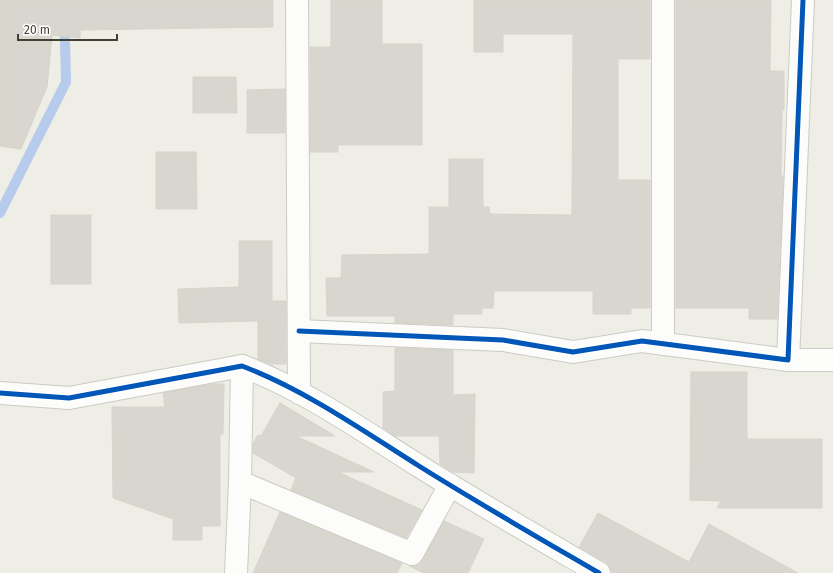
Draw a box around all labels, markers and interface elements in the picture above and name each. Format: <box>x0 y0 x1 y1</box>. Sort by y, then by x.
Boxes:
scale bar <box>18 16 117 42</box>
text: 20 m <box>24 23 50 37</box>

